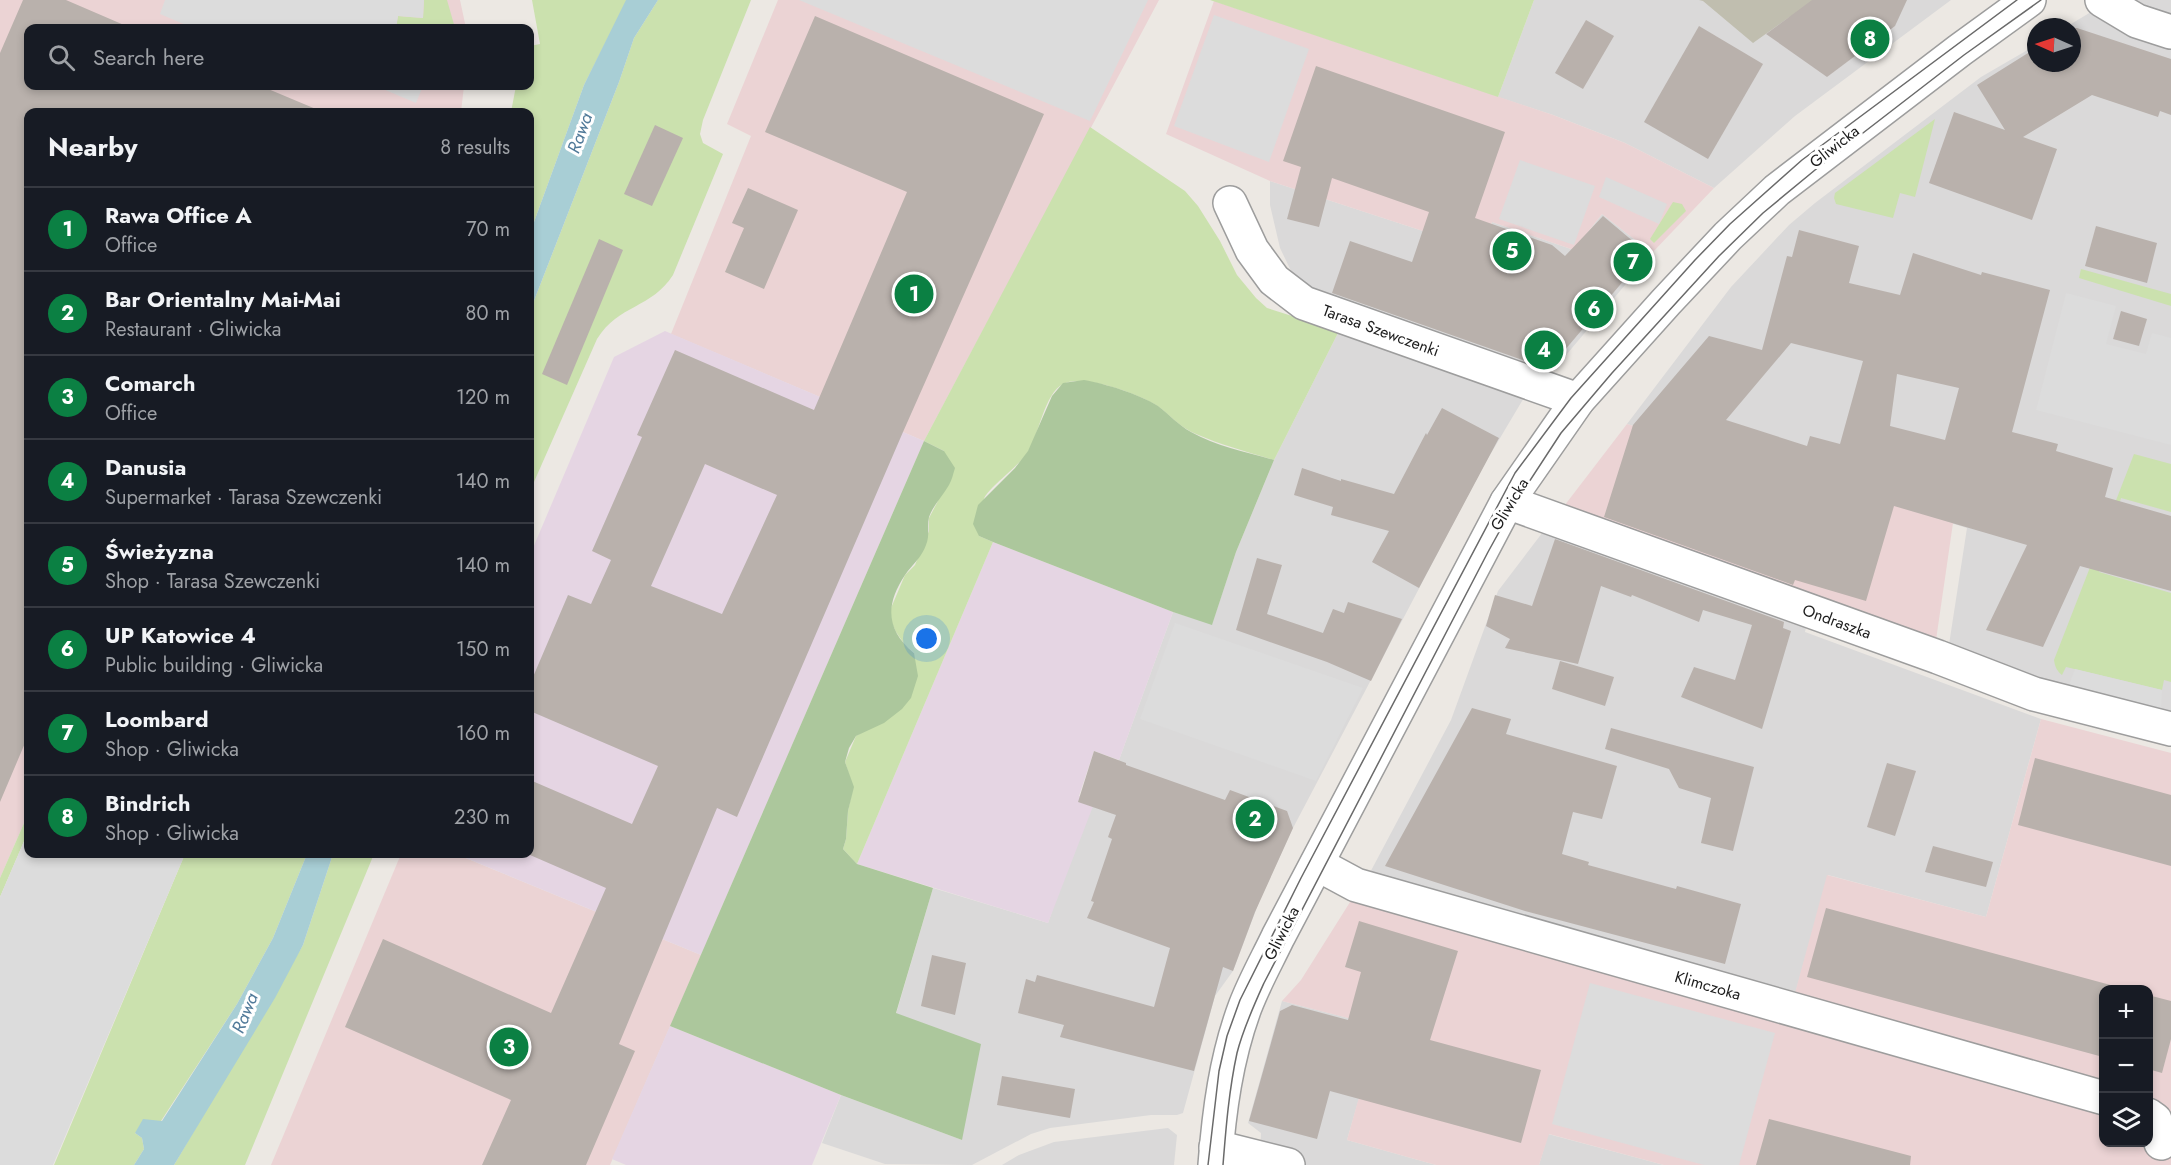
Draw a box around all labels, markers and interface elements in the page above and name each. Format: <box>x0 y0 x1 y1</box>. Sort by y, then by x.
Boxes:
pin: 8 <box>1850 16 1890 62</box>
north arrow <box>2027 18 2081 72</box>
search box <box>24 24 534 90</box>
icon: search <box>45 41 78 74</box>
text: Search here <box>93 41 204 73</box>
water label: Rawa <box>561 109 599 157</box>
street label: Gliwicka <box>1805 120 1864 173</box>
text: Nearby <box>48 128 137 166</box>
text: 8 results <box>440 133 510 162</box>
text: Rawa Office A <box>105 199 252 231</box>
text: 1 <box>62 215 73 244</box>
text: 70 m <box>466 215 510 244</box>
pin: 5 <box>1492 228 1532 274</box>
text: Office <box>105 231 157 260</box>
pin: 7 <box>1614 240 1652 284</box>
pin: 1 <box>894 272 934 316</box>
text: Bar Orientalny Mai-Mai <box>105 283 341 315</box>
pin: 6 <box>1574 286 1614 332</box>
text: 2 <box>61 299 74 328</box>
text: 80 m <box>465 299 510 328</box>
street label: Tarasa Szewczenki <box>1319 299 1442 362</box>
text: Restaurant · Gliwicka <box>105 315 281 344</box>
pin: 4 <box>1524 328 1564 372</box>
text: Comarch <box>105 367 195 399</box>
text: 3 <box>61 383 74 412</box>
text: 120 m <box>456 383 510 412</box>
text: Office <box>105 399 157 428</box>
text: Danusia <box>105 451 186 483</box>
text: 4 <box>61 467 74 496</box>
text: 140 m <box>456 467 510 496</box>
street label: Gliwicka <box>1485 474 1534 535</box>
text: Supermarket · Tarasa Szewczenki <box>105 483 382 512</box>
text: Świeżyzna <box>105 535 214 567</box>
text: 5 <box>61 551 74 580</box>
text: 140 m <box>456 551 510 580</box>
text: Shop · Tarasa Szewczenki <box>105 567 320 596</box>
street label: Ondraszka <box>1799 598 1875 645</box>
text: UP Katowice 4 <box>105 619 256 651</box>
your location <box>912 624 941 653</box>
text: 6 <box>61 635 74 664</box>
text: 150 m <box>456 635 510 664</box>
text: Public building · Gliwicka <box>105 651 323 680</box>
text: Loombard <box>105 703 209 735</box>
text: 7 <box>61 719 74 748</box>
text: 160 m <box>456 719 510 748</box>
text: Shop · Gliwicka <box>105 735 239 764</box>
text: Bindrich <box>105 787 190 819</box>
pin: 2 <box>1236 796 1274 842</box>
text: 8 <box>61 803 74 832</box>
text: 230 m <box>454 803 510 832</box>
text: Shop · Gliwicka <box>105 819 239 848</box>
street label: Gliwicka <box>1258 902 1305 964</box>
street label: Klimczoka <box>1672 965 1744 1006</box>
map controls <box>2099 985 2153 1147</box>
button: + <box>2099 985 2153 1039</box>
water label: Rawa <box>225 989 265 1037</box>
pin: 3 <box>490 1024 528 1070</box>
button: − <box>2099 1039 2153 1093</box>
button: layers <box>2099 1093 2153 1147</box>

